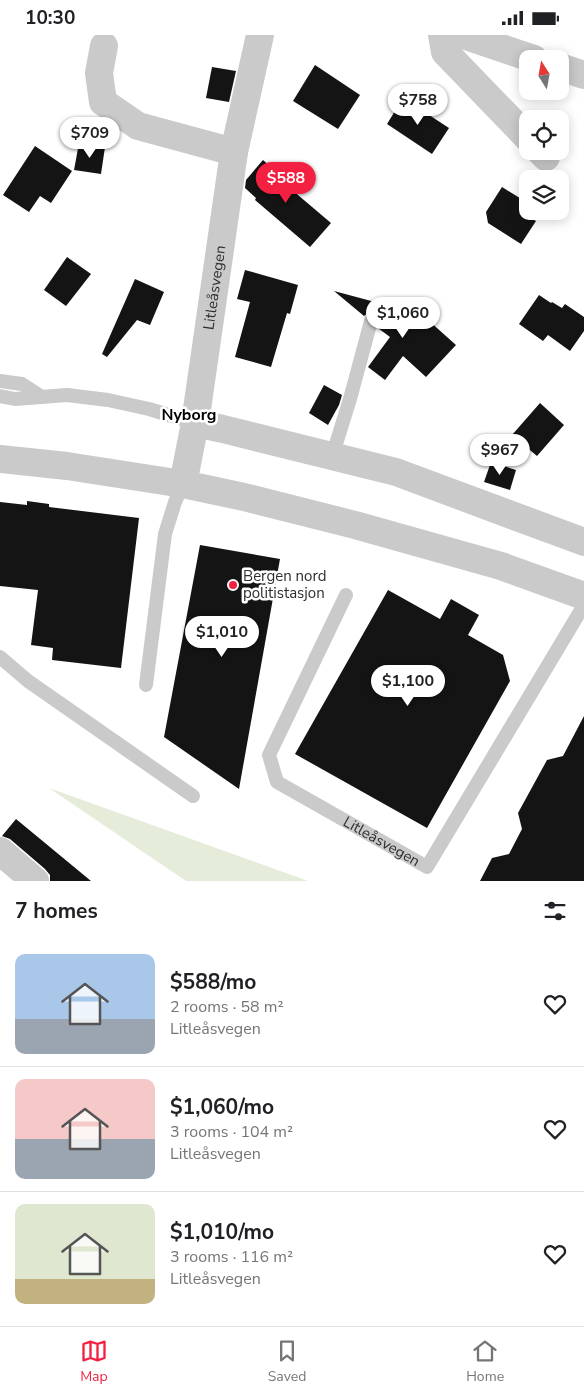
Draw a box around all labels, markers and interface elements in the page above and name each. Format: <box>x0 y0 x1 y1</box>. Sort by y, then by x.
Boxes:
text: 10:30 <box>25 5 75 31</box>
north arrow <box>519 50 569 100</box>
map controls <box>519 50 569 220</box>
pin: $758 <box>388 83 448 126</box>
text: $758 <box>399 89 437 111</box>
button: locate <box>519 110 569 160</box>
pin: $709 <box>60 117 120 159</box>
text: $709 <box>71 122 109 144</box>
pin: $588 <box>256 161 316 204</box>
text: $588 <box>267 167 305 189</box>
button: layers <box>519 170 569 220</box>
street label: Litleåsvegen <box>199 244 230 331</box>
pin: $1,060 <box>362 297 444 339</box>
text: $1,060 <box>377 302 429 324</box>
district label: Nyborg <box>161 404 217 426</box>
pin: $967 <box>470 433 530 476</box>
text: $967 <box>481 439 519 461</box>
place label: Bergen nord politistasjon <box>243 566 326 603</box>
marker: Bergen nord politistasjon <box>227 579 239 591</box>
pin: $1,010 <box>181 615 263 658</box>
text: $1,010 <box>196 621 248 643</box>
pin: $1,100 <box>367 665 449 707</box>
text: $1,100 <box>382 670 434 692</box>
street label: Litleåsvegen <box>340 812 424 871</box>
text: 7 homes <box>15 897 98 925</box>
icon: filters <box>541 897 569 925</box>
text: $588/mo <box>170 968 256 996</box>
icon: home <box>55 974 115 1034</box>
icon: heart <box>541 990 569 1018</box>
text: 2 rooms · 58 m² <box>170 996 283 1018</box>
text: Litleåsvegen <box>170 1018 261 1040</box>
text: $1,060/mo <box>170 1093 274 1121</box>
icon: home <box>55 1099 115 1159</box>
icon: heart <box>541 1115 569 1143</box>
text: 3 rooms · 104 m² <box>170 1121 293 1143</box>
text: Litleåsvegen <box>170 1143 261 1165</box>
text: $1,010/mo <box>170 1218 274 1246</box>
icon: home <box>55 1224 115 1284</box>
icon: heart <box>541 1240 569 1268</box>
text: 3 rooms · 116 m² <box>170 1246 293 1268</box>
text: Litleåsvegen <box>170 1268 261 1290</box>
tab: Map <box>80 1337 108 1386</box>
tab: Saved <box>268 1337 306 1386</box>
tab: Home <box>466 1337 504 1386</box>

